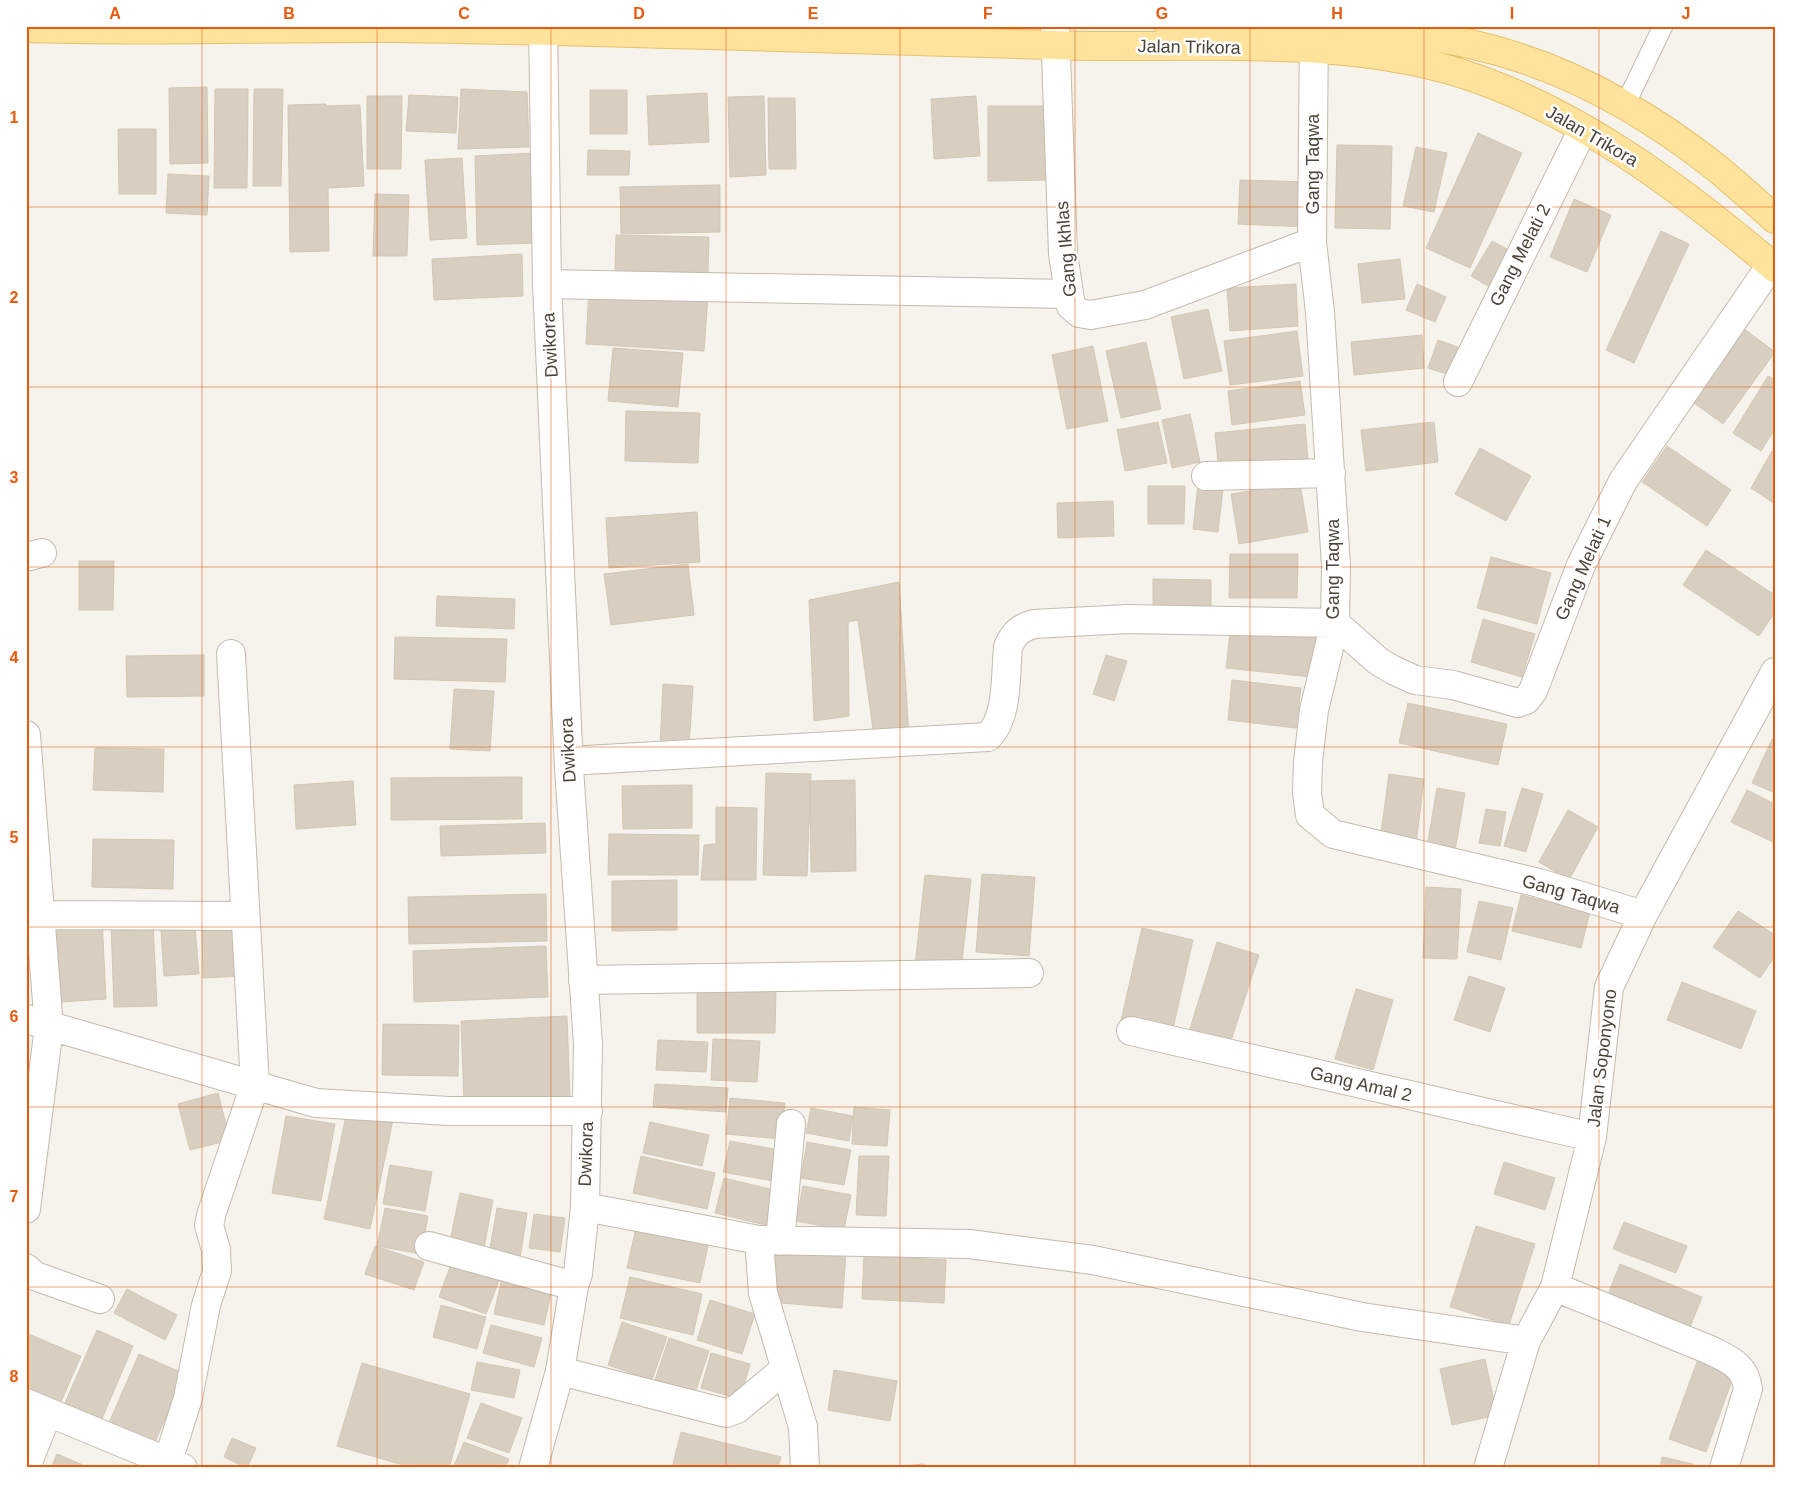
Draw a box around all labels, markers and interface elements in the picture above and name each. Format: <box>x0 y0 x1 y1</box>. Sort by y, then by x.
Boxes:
text: A <box>109 5 121 22</box>
text: B <box>283 5 295 22</box>
text: C <box>458 5 470 22</box>
text: D <box>633 5 645 22</box>
text: E <box>808 5 819 22</box>
text: F <box>983 5 993 22</box>
text: G <box>1156 5 1168 22</box>
text: H <box>1331 5 1343 22</box>
text: I <box>1510 5 1514 22</box>
text: J <box>1682 5 1690 22</box>
street label: Jalan Trikora <box>1137 36 1242 58</box>
street label: Jalan Trikora <box>1542 102 1642 171</box>
text: 1 <box>10 109 19 126</box>
street label: Gang Taqwa <box>1303 113 1323 214</box>
street label: Gang Ikhlas <box>1052 200 1080 298</box>
street label: Gang Melati 2 <box>1486 201 1554 309</box>
text: 2 <box>10 289 19 306</box>
street label: Dwikora <box>538 311 562 378</box>
text: 3 <box>10 469 19 486</box>
street label: Gang Melati 1 <box>1551 513 1615 623</box>
street label: Gang Taqwa <box>1323 518 1343 619</box>
text: 4 <box>10 649 19 666</box>
street label: Dwikora <box>556 716 580 783</box>
text: 5 <box>10 829 19 846</box>
street label: Gang Taqwa <box>1520 871 1623 918</box>
street label: Jalan Soponyono <box>1584 988 1620 1128</box>
text: 6 <box>10 1008 19 1025</box>
street label: Gang Amal 2 <box>1308 1063 1414 1105</box>
street label: Dwikora <box>575 1120 597 1187</box>
text: 7 <box>10 1188 19 1205</box>
text: 8 <box>10 1368 19 1385</box>

